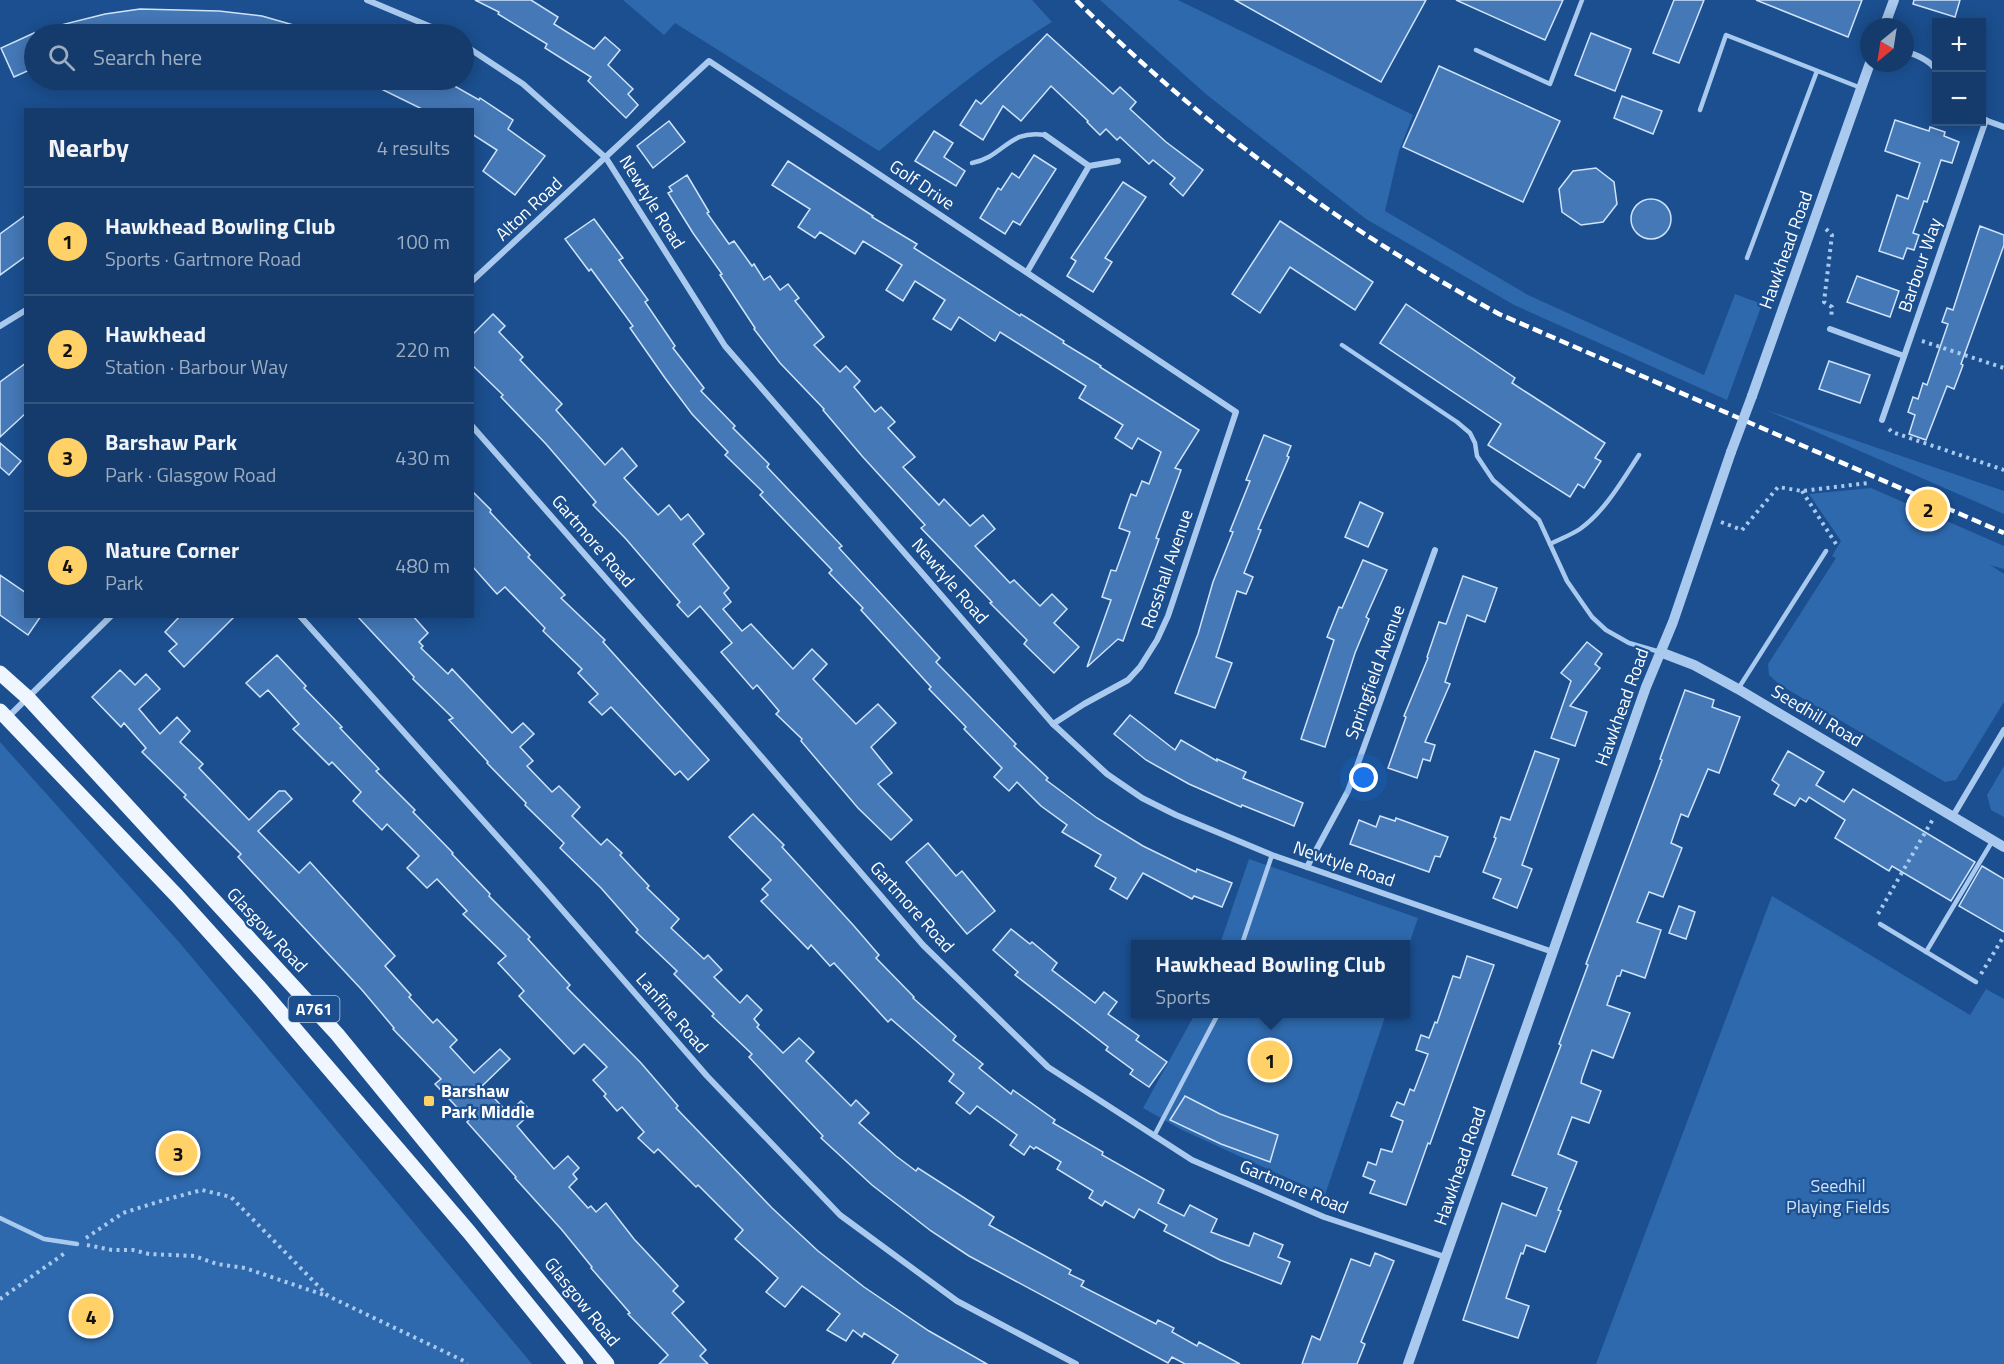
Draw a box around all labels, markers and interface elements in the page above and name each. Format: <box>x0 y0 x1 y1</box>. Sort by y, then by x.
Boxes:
north arrow <box>1860 18 1914 72</box>
map controls <box>1932 18 1986 126</box>
button: + <box>1932 18 1986 72</box>
search box <box>24 24 474 90</box>
text: Search here <box>93 40 202 74</box>
icon: search <box>45 41 78 74</box>
button: − <box>1932 72 1986 126</box>
text: Nearby <box>48 128 129 167</box>
text: 4 results <box>377 132 450 163</box>
street label: Newtyle Road <box>613 150 692 254</box>
street label: Golf Drive <box>884 153 961 216</box>
street label: Alton Road <box>489 170 568 247</box>
street label: Hawkhead Road <box>1752 187 1819 313</box>
text: Hawkhead Bowling Club <box>105 209 335 243</box>
street label: Barbour Way <box>1891 214 1948 316</box>
text: 1 <box>62 226 73 257</box>
text: 100 m <box>395 226 450 257</box>
text: Sports · Gartmore Road <box>105 243 301 274</box>
text: Hawkhead <box>105 317 206 351</box>
text: 2 <box>62 334 73 365</box>
text: 220 m <box>395 334 450 365</box>
text: Station · Barbour Way <box>105 351 288 382</box>
text: Barshaw Park <box>105 425 237 459</box>
text: 3 <box>62 442 73 473</box>
text: 430 m <box>395 442 450 473</box>
text: Park · Glasgow Road <box>105 459 276 490</box>
pin: 2 <box>1908 486 1948 532</box>
street label: Gartmore Road <box>545 488 641 593</box>
street label: Rosshall Avenue <box>1134 506 1200 632</box>
street label: Newtyle Road <box>905 532 995 630</box>
text: Nature Corner <box>105 533 239 567</box>
text: 4 <box>62 550 73 581</box>
text: 480 m <box>395 550 450 581</box>
text: Park <box>105 567 143 598</box>
street label: Springfield Avenue <box>1338 601 1411 743</box>
street label: Hawkhead Road <box>1588 644 1655 770</box>
street label: Seedhill Road <box>1766 678 1868 753</box>
your location <box>1349 763 1378 792</box>
street label: Newtyle Road <box>1290 834 1399 894</box>
street label: Gartmore Road <box>864 855 961 959</box>
street label: Glasgow Road <box>221 881 314 978</box>
popup <box>1131 940 1410 1018</box>
text: Hawkhead Bowling Club <box>1155 947 1386 981</box>
street label: Lanfine Road <box>630 966 715 1059</box>
text: Sports <box>1155 981 1210 1012</box>
road number: A761 <box>288 996 340 1022</box>
pin: 1 <box>1250 1038 1290 1082</box>
place label: Barshaw Park Middle <box>441 1077 535 1125</box>
marker: Barshaw Park Middle <box>422 1094 436 1108</box>
street label: Hawkhead Road <box>1427 1103 1492 1229</box>
pin: 3 <box>158 1130 198 1176</box>
street label: Gartmore Road <box>1236 1152 1353 1221</box>
park label: Seedhil Playing Fields <box>1786 1172 1890 1220</box>
street label: Glasgow Road <box>538 1251 627 1352</box>
pin: 4 <box>72 1294 110 1338</box>

